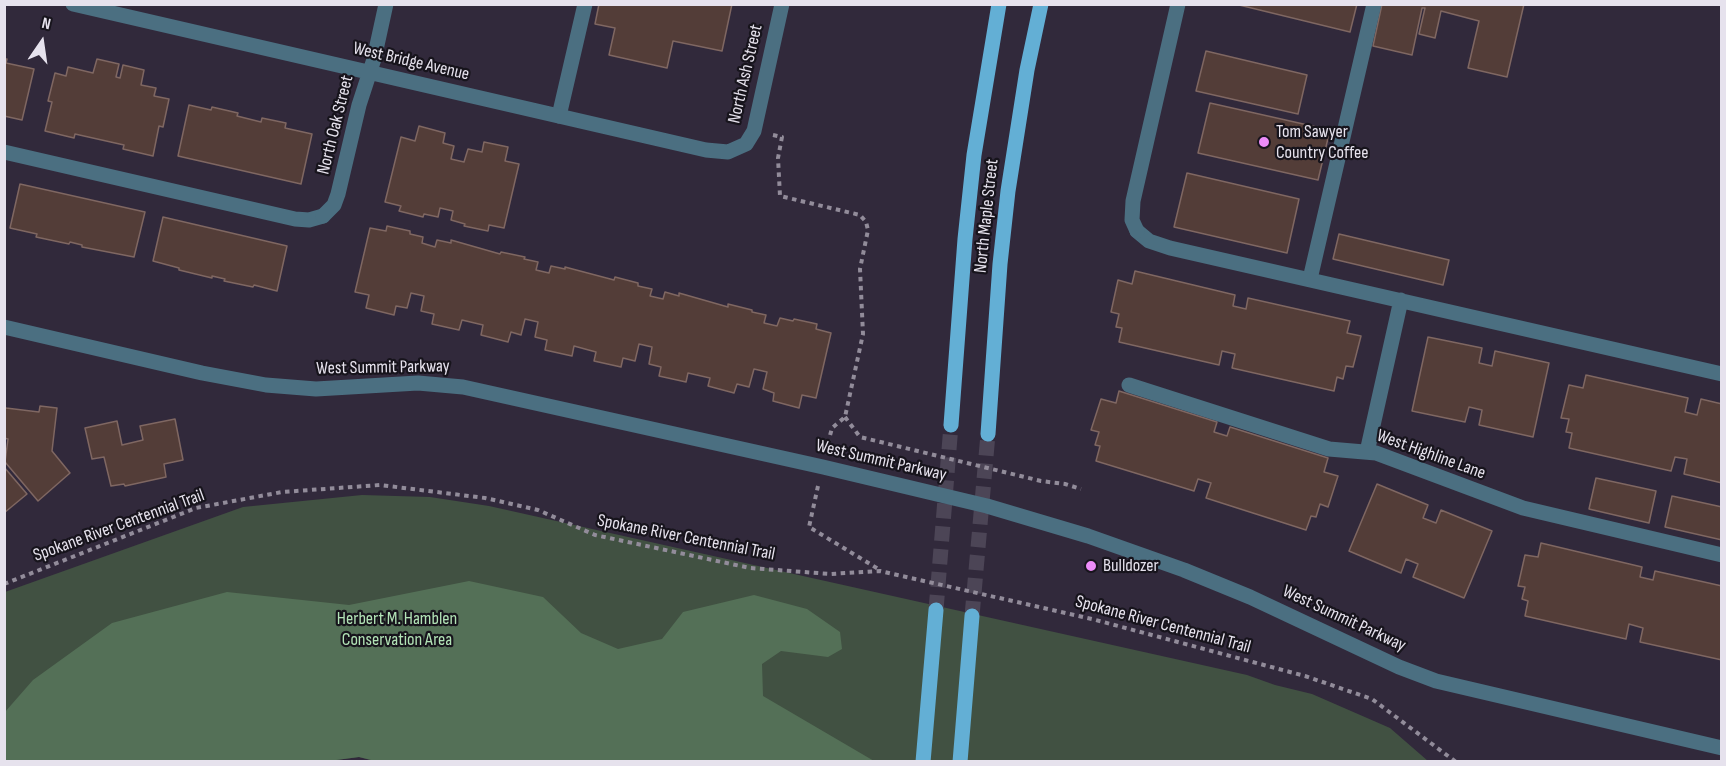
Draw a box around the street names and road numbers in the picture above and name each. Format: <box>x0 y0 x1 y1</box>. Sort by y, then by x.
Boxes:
street label: North Ash Street <box>724 22 768 126</box>
street label: West Bridge Avenue <box>351 38 471 86</box>
street label: North Oak Street <box>313 73 359 177</box>
street label: North Maple Street <box>970 158 1004 274</box>
street label: West Summit Parkway <box>316 356 450 380</box>
street label: West Highline Lane <box>1374 425 1488 485</box>
street label: West Summit Parkway <box>814 435 948 487</box>
street label: Spokane River Centennial Trail <box>30 485 208 567</box>
street label: Spokane River Centennial Trail <box>595 510 777 566</box>
street label: West Summit Parkway <box>1279 581 1409 657</box>
street label: Spokane River Centennial Trail <box>1073 591 1253 659</box>

